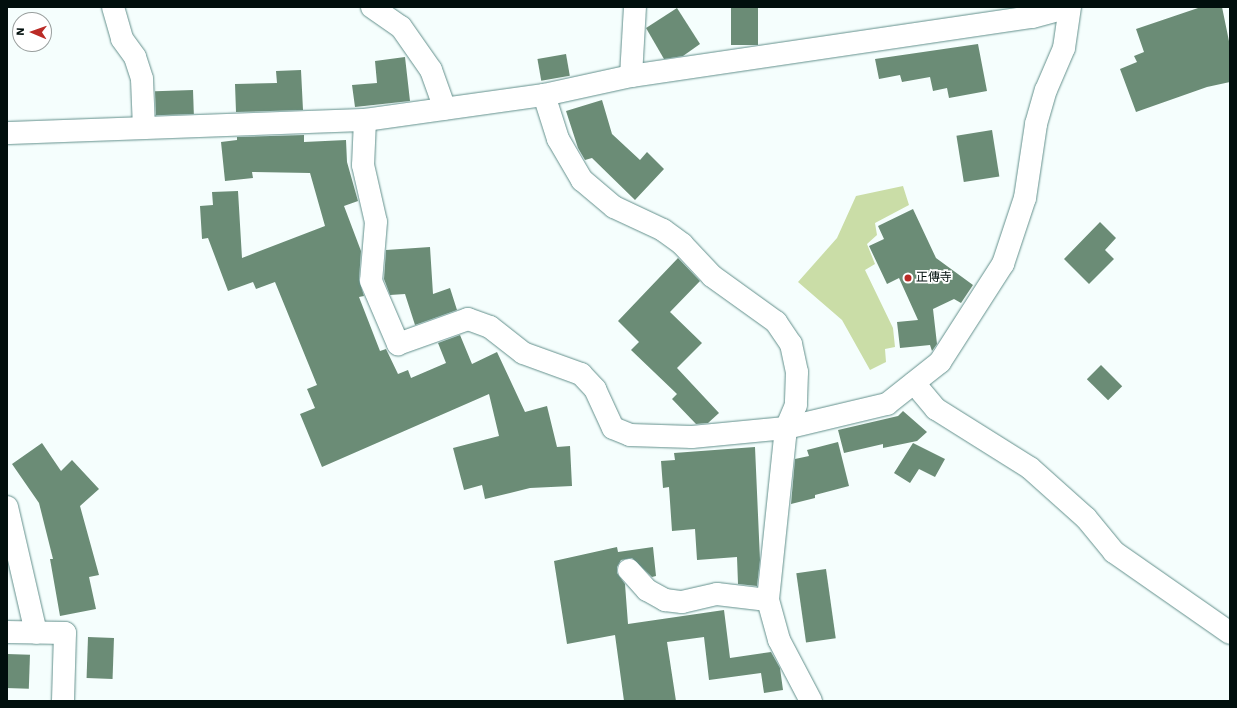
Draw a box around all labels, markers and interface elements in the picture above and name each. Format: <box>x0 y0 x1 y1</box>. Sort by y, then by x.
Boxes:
north arrow <box>12 12 52 52</box>
text: N <box>14 27 27 36</box>
place label: 正傳寺 <box>916 271 952 285</box>
marker: 正傳寺 <box>903 273 913 283</box>

